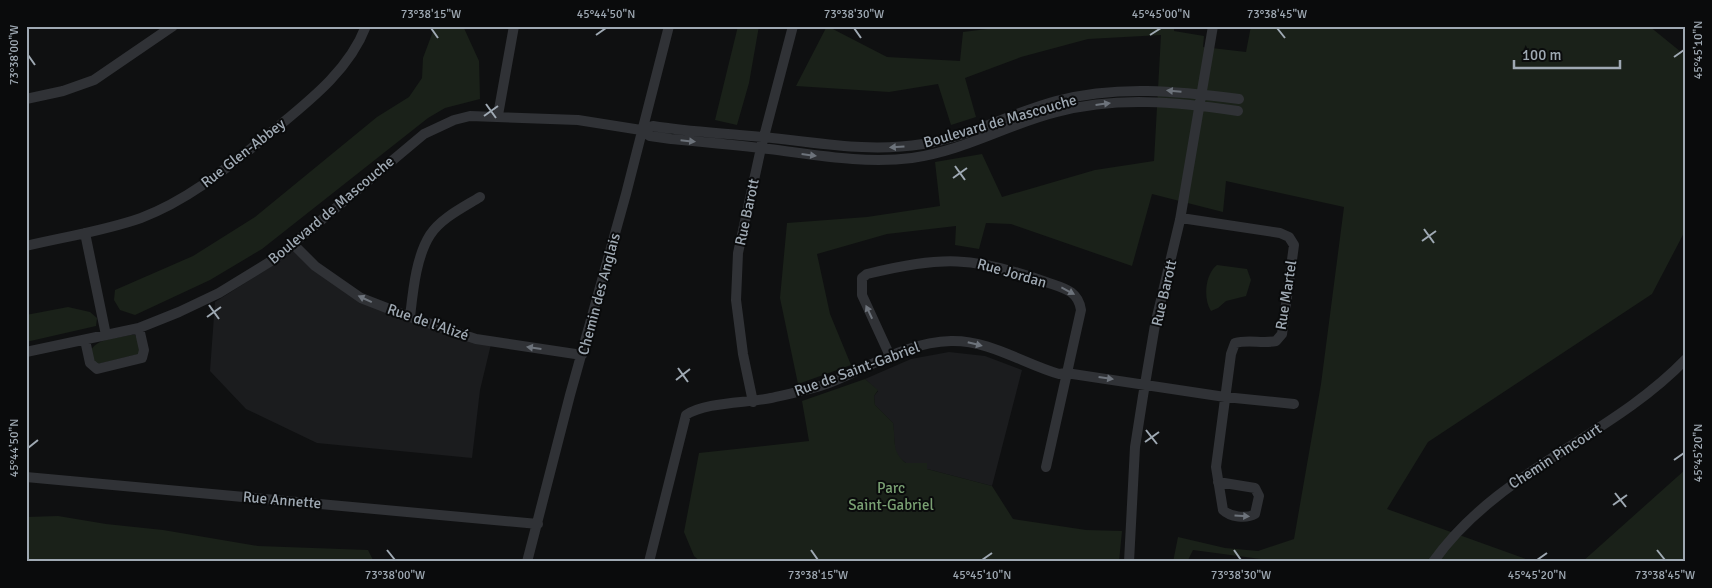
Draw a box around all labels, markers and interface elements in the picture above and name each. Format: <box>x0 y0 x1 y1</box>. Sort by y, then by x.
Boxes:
text: 73°38'15"W <box>401 7 461 22</box>
text: 45°44'50"N <box>577 7 635 22</box>
text: 73°38'30"W <box>824 7 884 22</box>
text: 45°45'00"N <box>1132 7 1190 22</box>
text: 73°38'45"W <box>1247 7 1307 22</box>
text: 45°45'10"N <box>1691 21 1706 79</box>
text: 73°38'00"W <box>7 25 22 85</box>
scale bar <box>1514 38 1621 70</box>
text: 100 m <box>1522 46 1562 64</box>
one-way arrow <box>1165 87 1181 95</box>
street label: Boulevard de Mascouche <box>921 91 1079 151</box>
one-way arrow <box>1095 100 1111 108</box>
street label: Rue Glen-Abbey <box>197 115 289 191</box>
one-way arrow <box>681 137 697 145</box>
one-way arrow <box>889 144 905 152</box>
one-way arrow <box>801 151 817 159</box>
street label: Boulevard de Mascouche <box>265 152 397 268</box>
street label: Rue Barott <box>731 177 763 247</box>
street label: Chemin des Anglais <box>574 231 624 357</box>
street label: Rue Jordan <box>975 255 1049 291</box>
street label: Rue Barott <box>1148 258 1180 328</box>
street label: Rue Martel <box>1272 259 1300 331</box>
one-way arrow <box>1061 287 1076 295</box>
one-way arrow <box>358 295 372 303</box>
street label: Rue de l'Alizé <box>385 300 471 344</box>
one-way arrow <box>865 305 873 319</box>
street label: Rue de Saint-Gabriel <box>792 338 922 400</box>
one-way arrow <box>967 340 982 348</box>
one-way arrow <box>525 343 541 351</box>
one-way arrow <box>1098 374 1114 382</box>
text: 45°44'50"N <box>7 419 22 477</box>
street label: Chemin Pincourt <box>1505 419 1605 493</box>
text: 45°45'20"N <box>1691 424 1706 482</box>
park label: Parc Saint-Gabriel <box>848 479 934 514</box>
street label: Rue Annette <box>242 488 322 512</box>
one-way arrow <box>1234 512 1250 520</box>
text: 73°38'00"W <box>365 568 425 583</box>
text: 73°38'15"W <box>788 568 848 583</box>
text: 45°45'10"N <box>953 568 1011 583</box>
text: 73°38'30"W <box>1211 568 1271 583</box>
text: 45°45'20"N <box>1508 568 1566 583</box>
text: 73°38'45"W <box>1635 568 1695 583</box>

